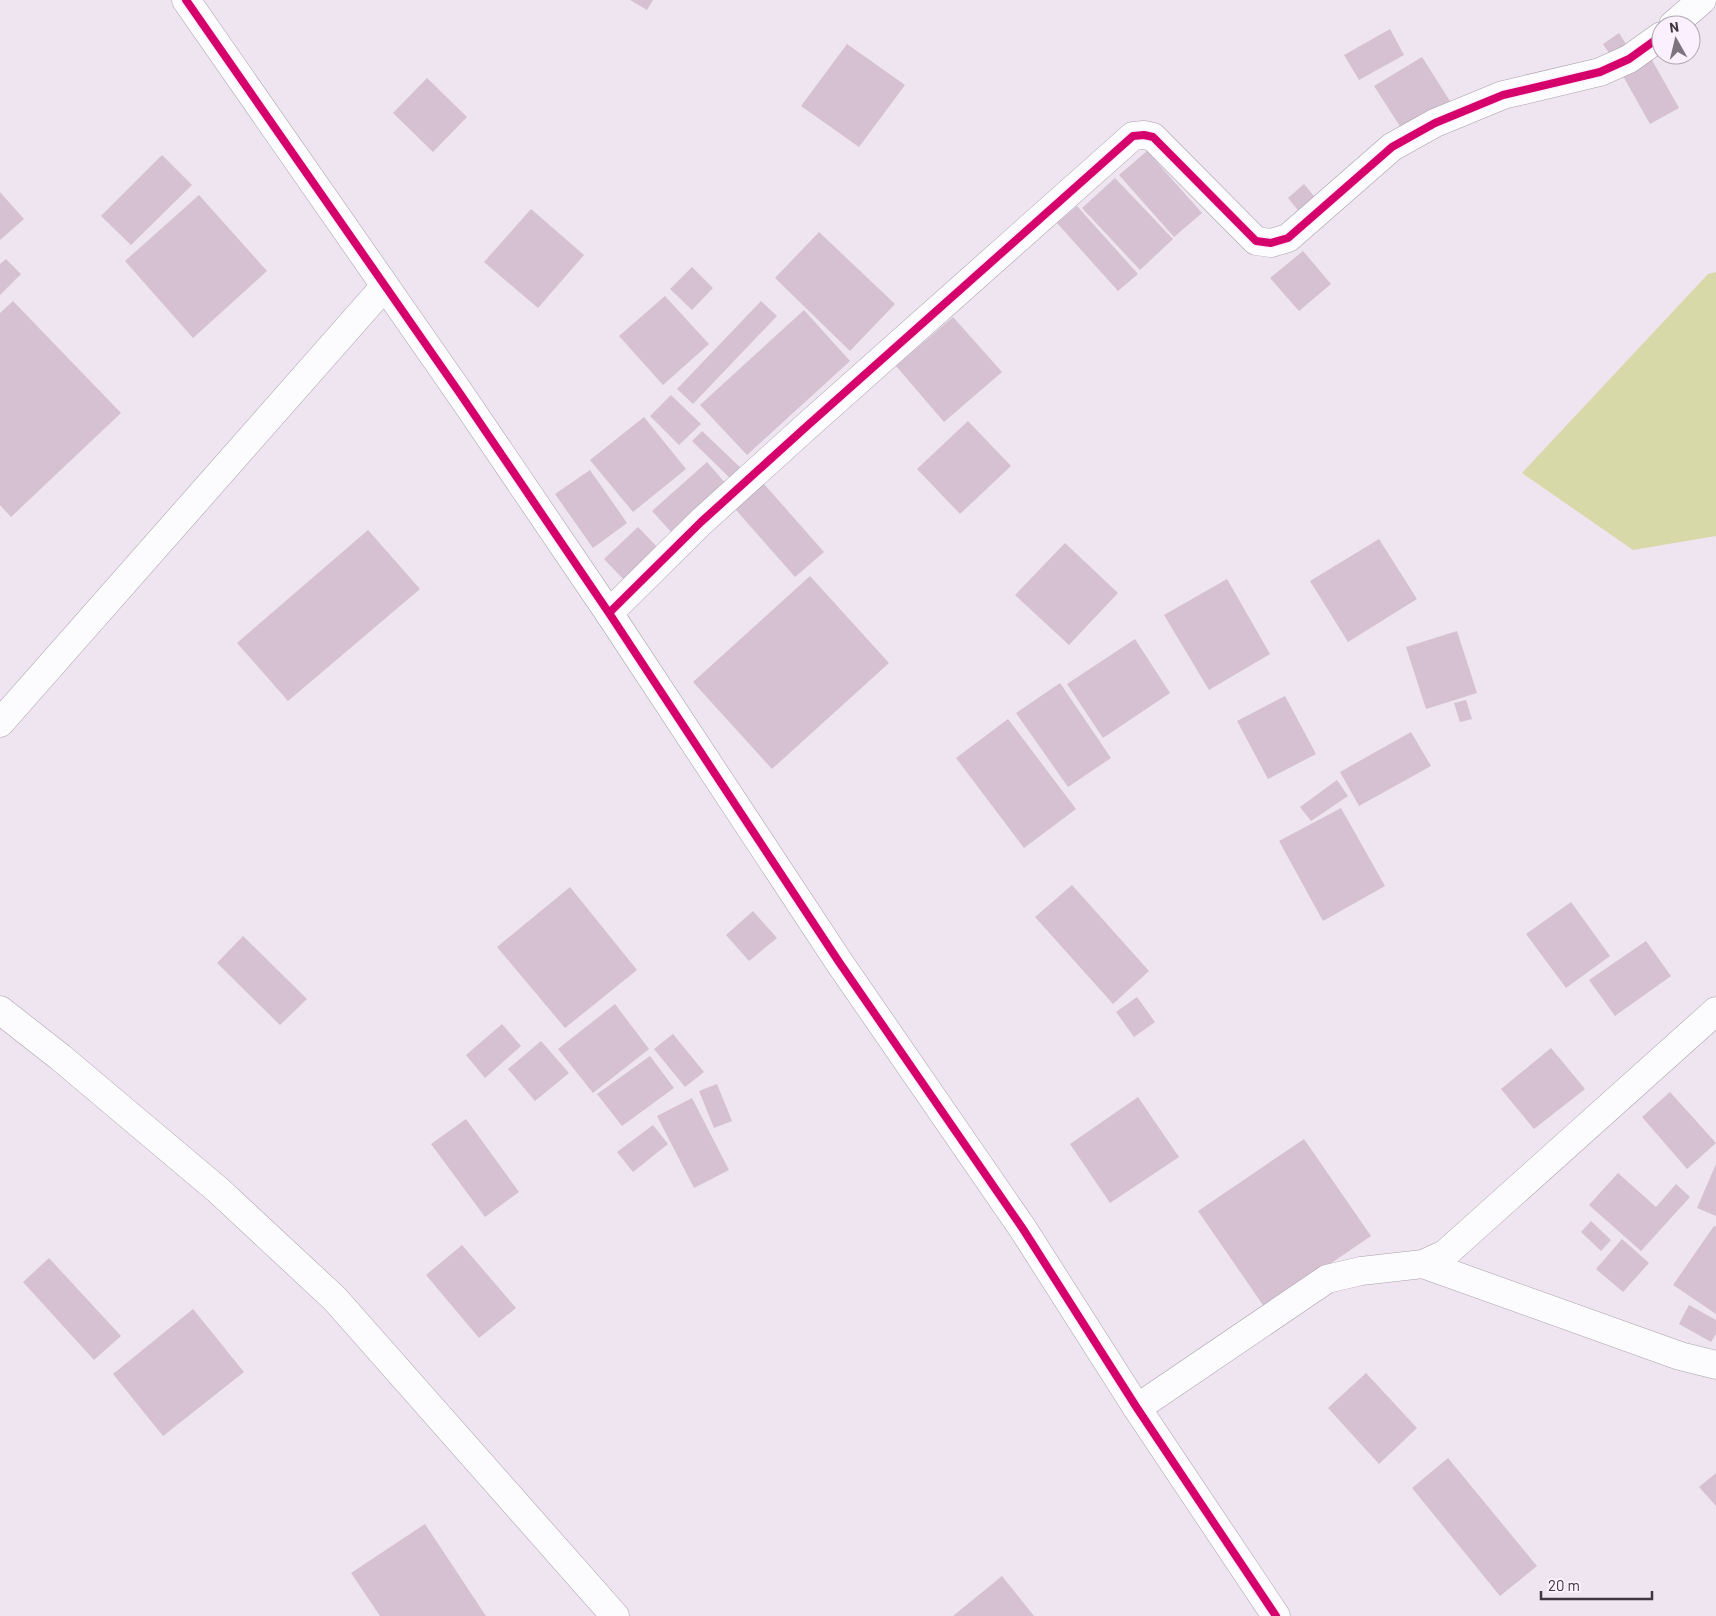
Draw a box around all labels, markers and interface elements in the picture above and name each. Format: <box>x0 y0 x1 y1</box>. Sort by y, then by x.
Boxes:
north arrow <box>1651 15 1701 65</box>
text: N <box>1668 18 1680 36</box>
scale bar <box>1541 1568 1652 1600</box>
text: 20 m <box>1548 1576 1580 1594</box>

